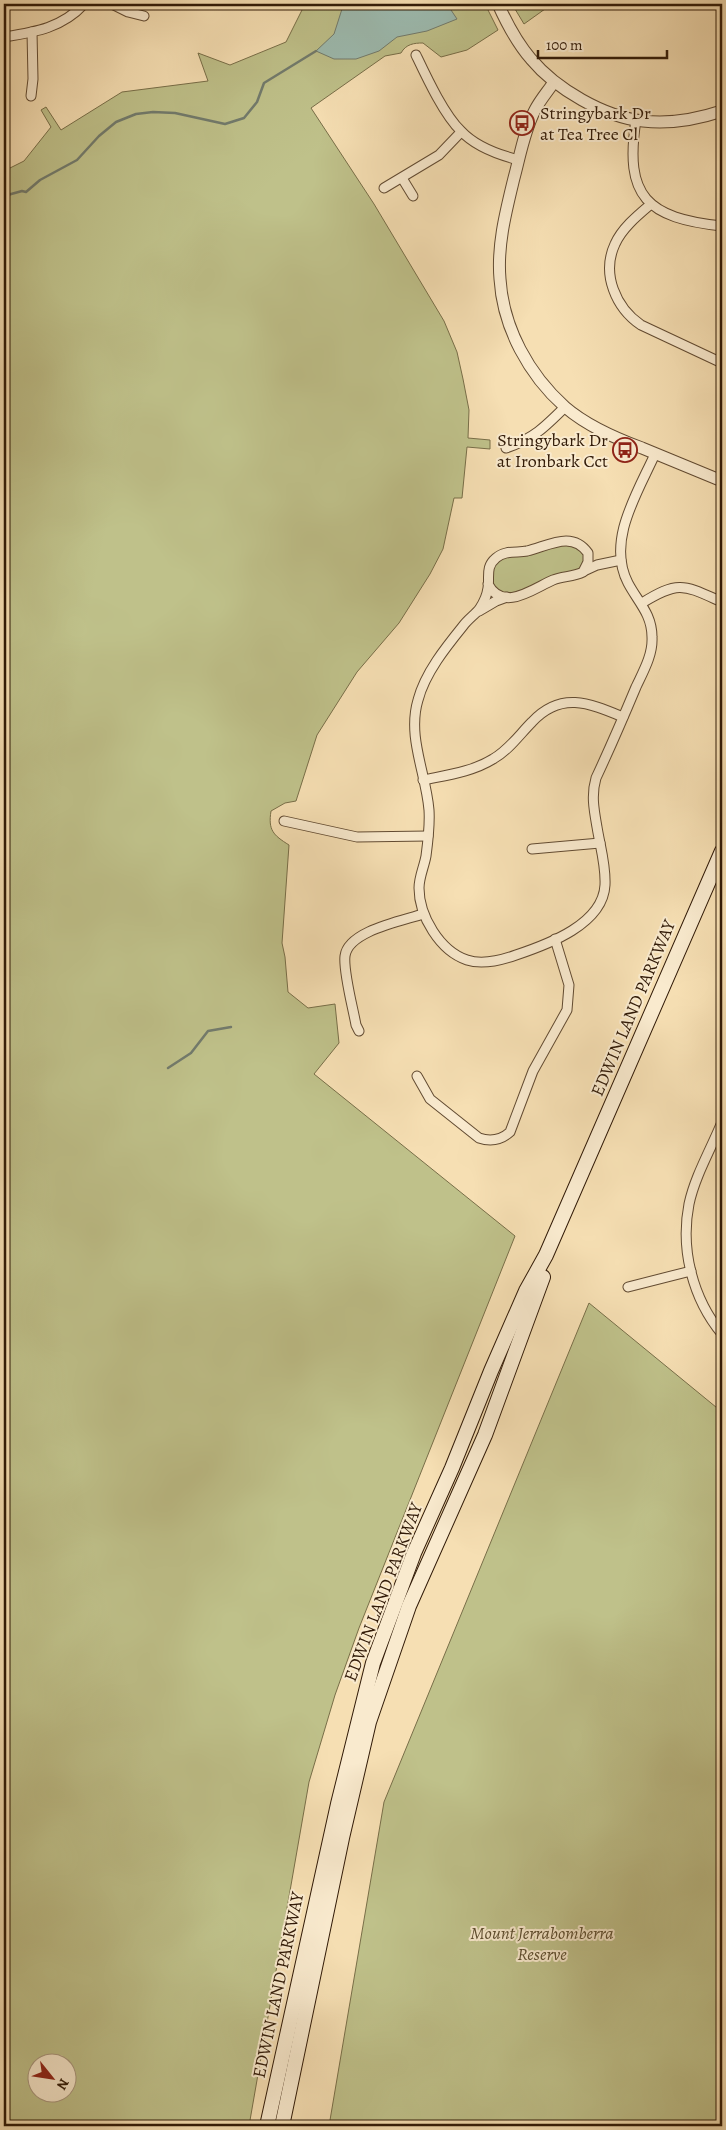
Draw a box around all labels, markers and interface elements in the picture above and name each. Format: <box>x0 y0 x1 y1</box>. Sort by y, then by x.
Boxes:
scale bar <box>538 28 667 60</box>
text: 100 m <box>546 35 583 55</box>
place label: Stringybark Dr at Tea Tree Cl <box>540 101 651 146</box>
bus stop icon: Stringybark Dr at Tea Tree Cl <box>509 110 535 136</box>
place label: Stringybark Dr at Ironbark Cct <box>497 428 608 473</box>
bus stop icon: Stringybark Dr at Ironbark Cct <box>612 437 638 463</box>
street label: EDWIN LAND PARKWAY <box>585 915 682 1100</box>
street label: EDWIN LAND PARKWAY <box>338 1498 429 1685</box>
street label: EDWIN LAND PARKWAY <box>247 1889 310 2080</box>
park label: Mount Jerrabomberra Reserve <box>470 1921 614 1966</box>
north arrow <box>28 2052 78 2102</box>
text: N <box>52 2075 74 2093</box>

